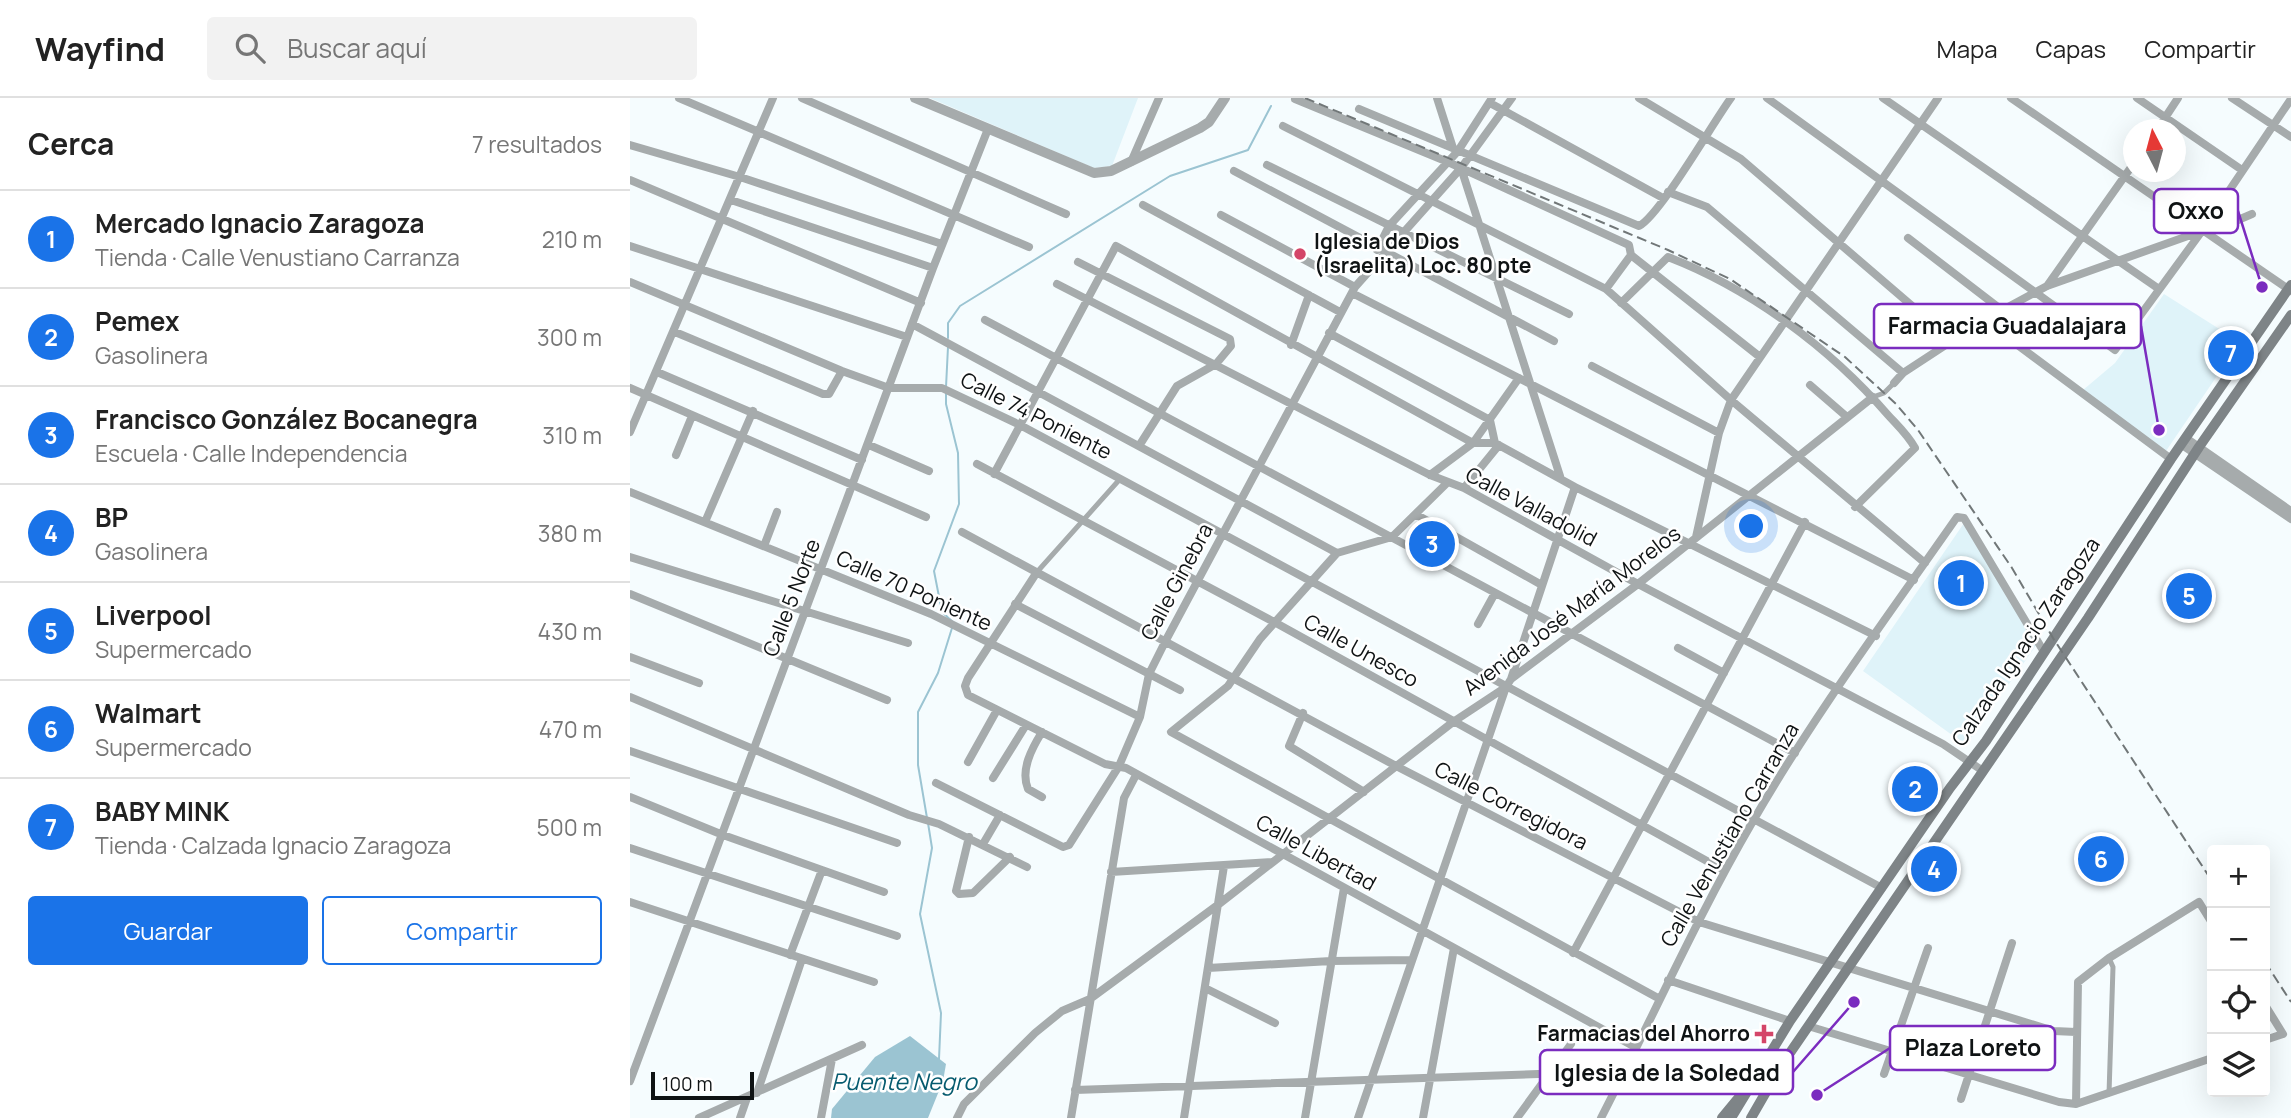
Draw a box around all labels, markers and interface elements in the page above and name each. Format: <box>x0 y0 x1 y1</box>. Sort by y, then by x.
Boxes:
search box <box>207 17 697 80</box>
text: Wayfind <box>35 26 165 71</box>
icon: search <box>231 29 269 67</box>
text: Buscar aquí <box>287 30 427 66</box>
text: Mapa <box>1937 32 1998 65</box>
text: Capas <box>2036 32 2106 65</box>
text: Compartir <box>2144 32 2256 65</box>
north arrow <box>2123 119 2186 182</box>
text: Cerca <box>28 123 114 164</box>
text: 7 resultados <box>472 128 602 160</box>
callout: Oxxo <box>2154 189 2238 233</box>
text: Oxxo <box>2168 194 2224 226</box>
text: Mercado Ignacio Zaragoza <box>95 205 425 241</box>
text: 1 <box>46 223 56 255</box>
text: 210 m <box>542 223 602 255</box>
place label: Iglesia de Dios (Israelita) Loc. 80 pte <box>1314 227 1531 279</box>
text: Tienda · Calle Venustiano Carranza <box>95 241 460 273</box>
marker: Iglesia de Dios (Israelita) Loc. 80 pte <box>1292 246 1308 262</box>
text: Pemex <box>95 303 179 339</box>
callout: Farmacia Guadalajara <box>1874 304 2141 348</box>
text: Farmacia Guadalajara <box>1888 309 2126 341</box>
text: 2 <box>44 321 58 353</box>
text: 300 m <box>537 321 602 353</box>
pin: 7 <box>2208 327 2254 379</box>
text: Gasolinera <box>95 339 208 371</box>
street label: Calle 74 Poniente <box>956 365 1117 465</box>
text: Francisco González Bocanegra <box>95 401 478 437</box>
text: 3 <box>44 419 58 451</box>
text: 310 m <box>542 419 602 451</box>
text: Escuela · Calle Independencia <box>95 437 407 469</box>
street label: Calle Valladolid <box>1461 460 1602 553</box>
text: BP <box>95 499 128 535</box>
your location <box>1734 509 1768 543</box>
text: 4 <box>44 517 58 549</box>
text: 380 m <box>538 517 602 549</box>
street label: Calle Ginebra <box>1134 518 1219 645</box>
pin: 3 <box>1409 518 1455 570</box>
street label: Avenida José María Morelos <box>1457 519 1686 701</box>
street label: Calzada Ignacio Zaragoza <box>1945 531 2106 751</box>
text: Gasolinera <box>95 535 208 567</box>
street label: Calle 5 Norte <box>756 535 826 661</box>
street label: Calle 70 Poniente <box>832 543 997 637</box>
pin: 1 <box>1938 557 1984 609</box>
pin: 5 <box>2166 570 2212 622</box>
text: Liverpool <box>95 597 212 633</box>
street label: Calle Unesco <box>1299 607 1424 693</box>
text: 5 <box>44 615 58 647</box>
text: 430 m <box>538 615 602 647</box>
text: Supermercado <box>95 633 252 665</box>
text: Walmart <box>95 695 201 731</box>
text: 6 <box>44 713 58 745</box>
text: 470 m <box>539 713 602 745</box>
street label: Calle Venustiano Carranza <box>1654 718 1805 951</box>
text: Supermercado <box>95 731 252 763</box>
street label: Calle Corregidora <box>1430 754 1593 856</box>
pin: 2 <box>1892 763 1938 815</box>
text: BABY MINK <box>95 793 230 829</box>
street label: Calle Libertad <box>1251 808 1382 897</box>
text: 7 <box>45 811 57 843</box>
text: 500 m <box>537 811 602 843</box>
text: Tienda · Calzada Ignacio Zaragoza <box>95 829 451 861</box>
pin: 6 <box>2078 833 2124 885</box>
pin: 4 <box>1911 843 1957 895</box>
map controls <box>2207 845 2270 1097</box>
button: + <box>2207 845 2270 908</box>
button: Guardar <box>28 896 308 965</box>
button: Compartir <box>322 896 602 965</box>
button: − <box>2207 908 2270 971</box>
button: locate <box>2207 971 2270 1034</box>
place label: Farmacias del Ahorro <box>1537 1019 1750 1047</box>
marker: Farmacias del Ahorro <box>1756 1026 1772 1042</box>
callout: Plaza Loreto <box>1890 1026 2055 1070</box>
text: Plaza Loreto <box>1905 1031 2041 1063</box>
button: layers <box>2207 1034 2270 1097</box>
callout: Iglesia de la Soledad <box>1540 1050 1793 1094</box>
text: Iglesia de la Soledad <box>1554 1056 1780 1088</box>
water label: Puente Negro <box>831 1065 978 1097</box>
scale bar <box>651 1069 754 1101</box>
text: 100 m <box>662 1071 713 1097</box>

